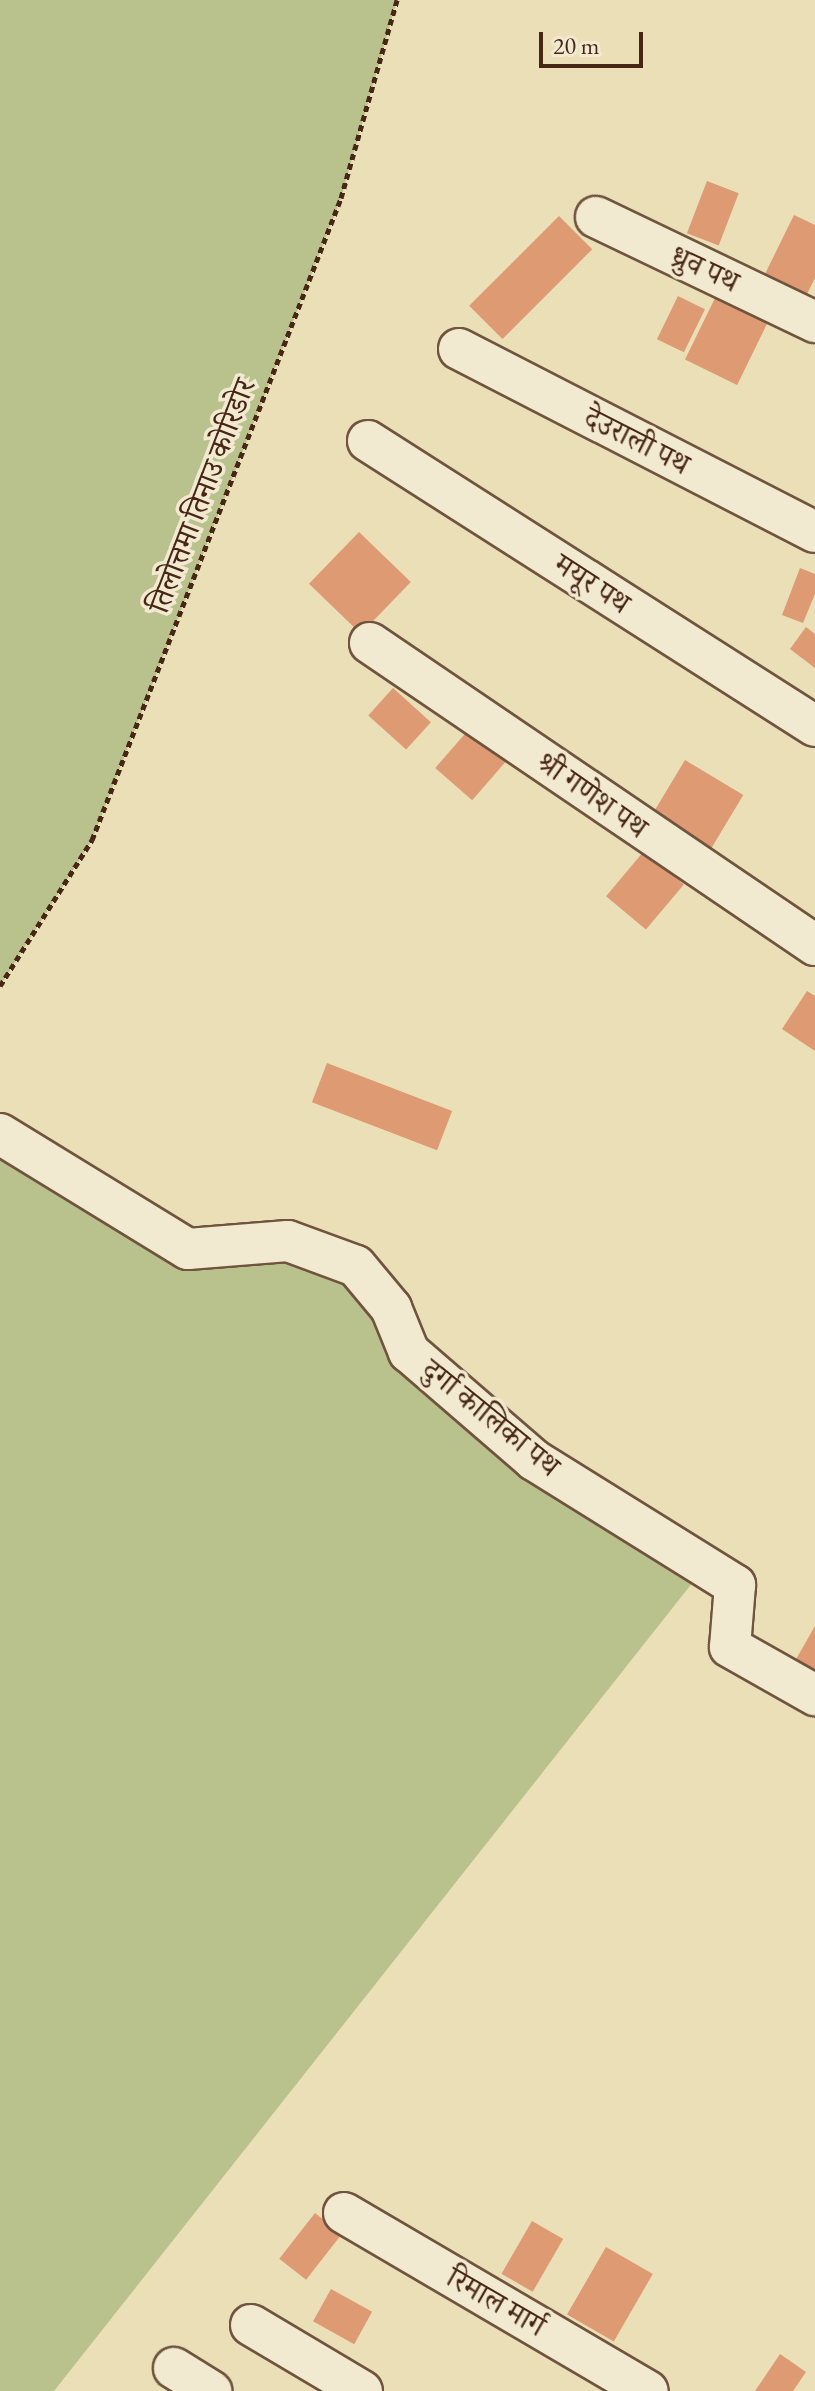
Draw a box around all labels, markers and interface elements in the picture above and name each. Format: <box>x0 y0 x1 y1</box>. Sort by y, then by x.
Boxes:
scale bar <box>543 16 647 66</box>
text: 20 m <box>553 30 600 61</box>
street label: ध्रुव पथ <box>665 238 745 300</box>
street label: तिलोत्तमा तिनाउ कोरिडोर <box>141 374 263 618</box>
street label: देउराली पथ <box>578 399 696 483</box>
street label: मयूर पथ <box>547 546 637 622</box>
street label: श्री गणेश पथ <box>530 744 654 846</box>
street label: दुर्गा कालिका पथ <box>415 1352 567 1484</box>
street label: रिमाल मार्ग <box>440 2259 552 2345</box>

